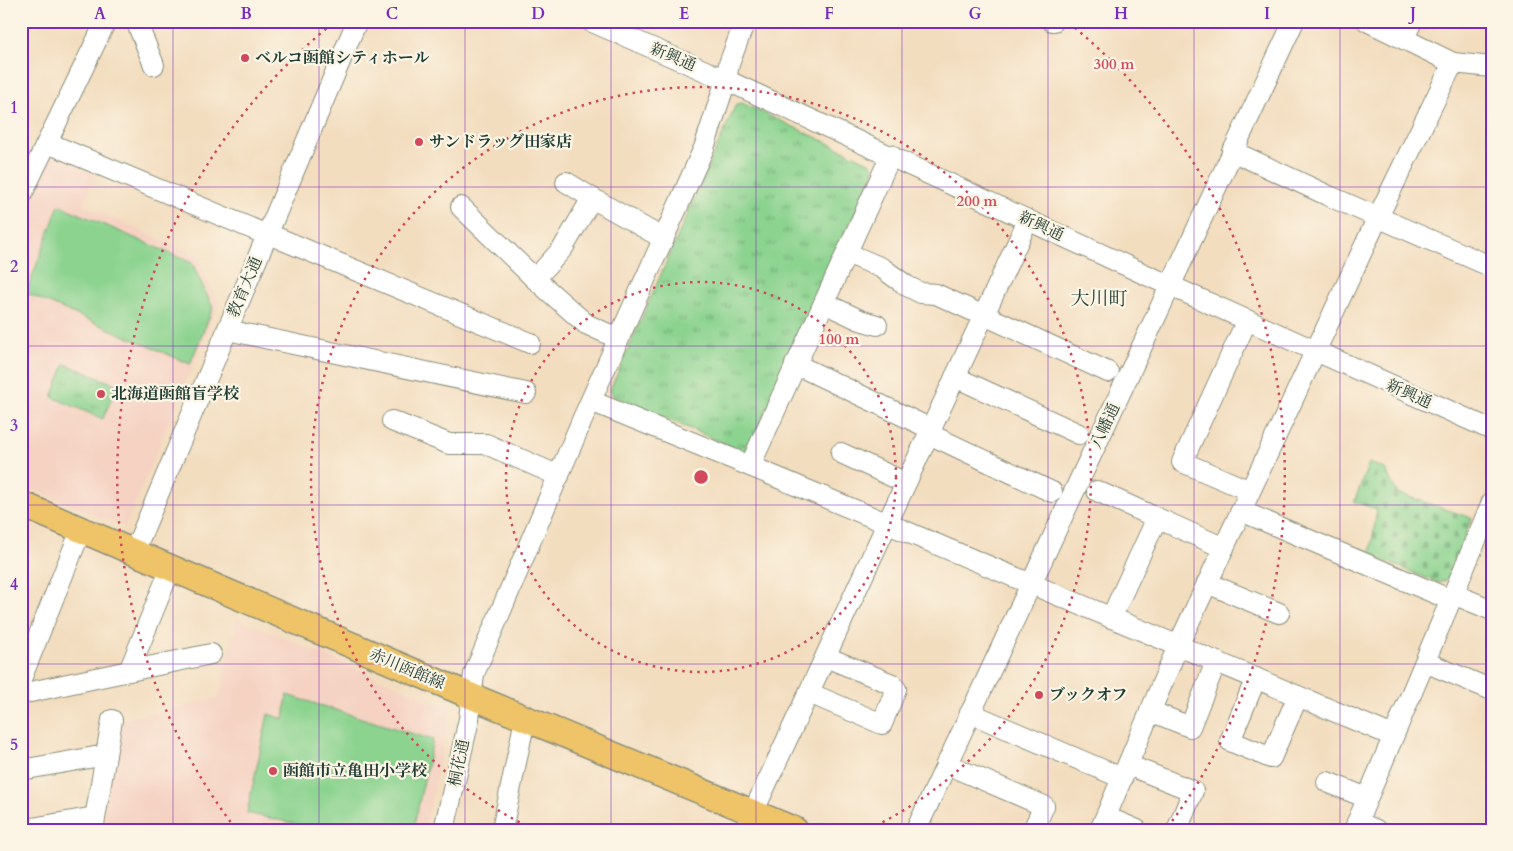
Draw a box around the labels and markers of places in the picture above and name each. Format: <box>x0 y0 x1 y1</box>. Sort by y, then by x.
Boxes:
place label: ベルコ函館シティホール <box>255 47 429 69</box>
marker: ベルコ函館シティホール <box>239 52 251 64</box>
place label: サンドラッグ田家店 <box>429 131 572 153</box>
marker: サンドラッグ田家店 <box>413 136 425 148</box>
place label: 北海道函館盲学校 <box>111 383 240 405</box>
marker: 北海道函館盲学校 <box>95 388 107 400</box>
centre of rings <box>692 468 710 486</box>
place label: ブックオフ <box>1049 684 1127 706</box>
marker: ブックオフ <box>1033 689 1045 701</box>
place label: 函館市立亀田小学校 <box>283 760 428 782</box>
marker: 函館市立亀田小学校 <box>267 765 279 777</box>

